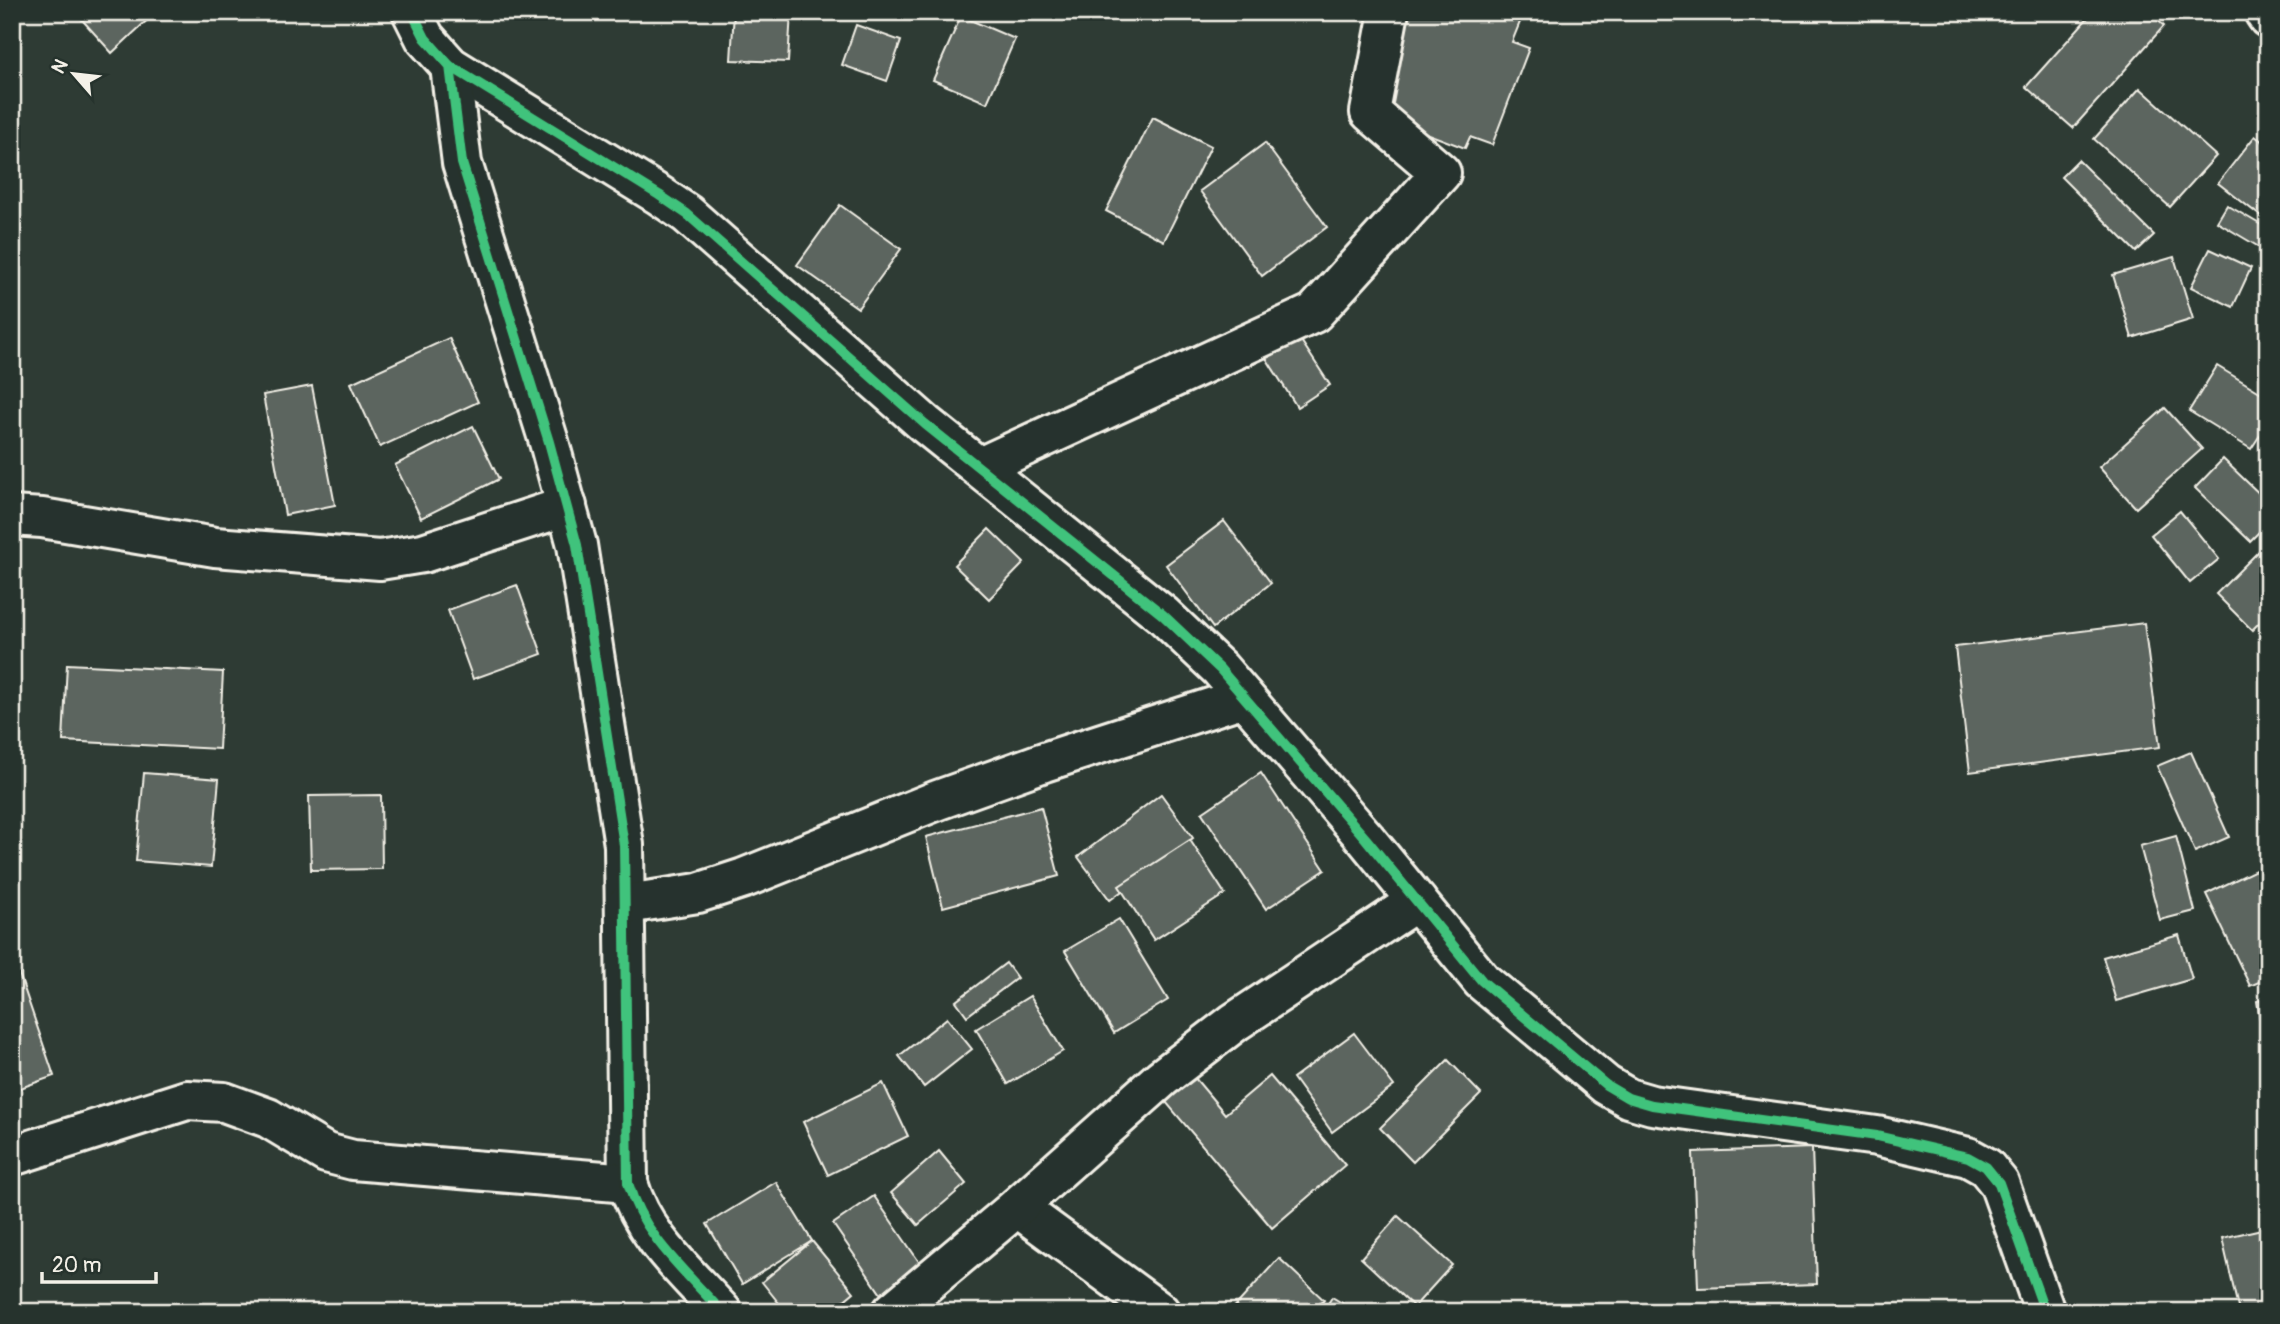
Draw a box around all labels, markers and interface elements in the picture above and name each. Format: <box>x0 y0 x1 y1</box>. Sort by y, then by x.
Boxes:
north arrow <box>38 38 108 108</box>
text: N <box>46 55 74 78</box>
scale bar <box>42 1240 156 1284</box>
text: 20 m <box>52 1252 101 1279</box>

